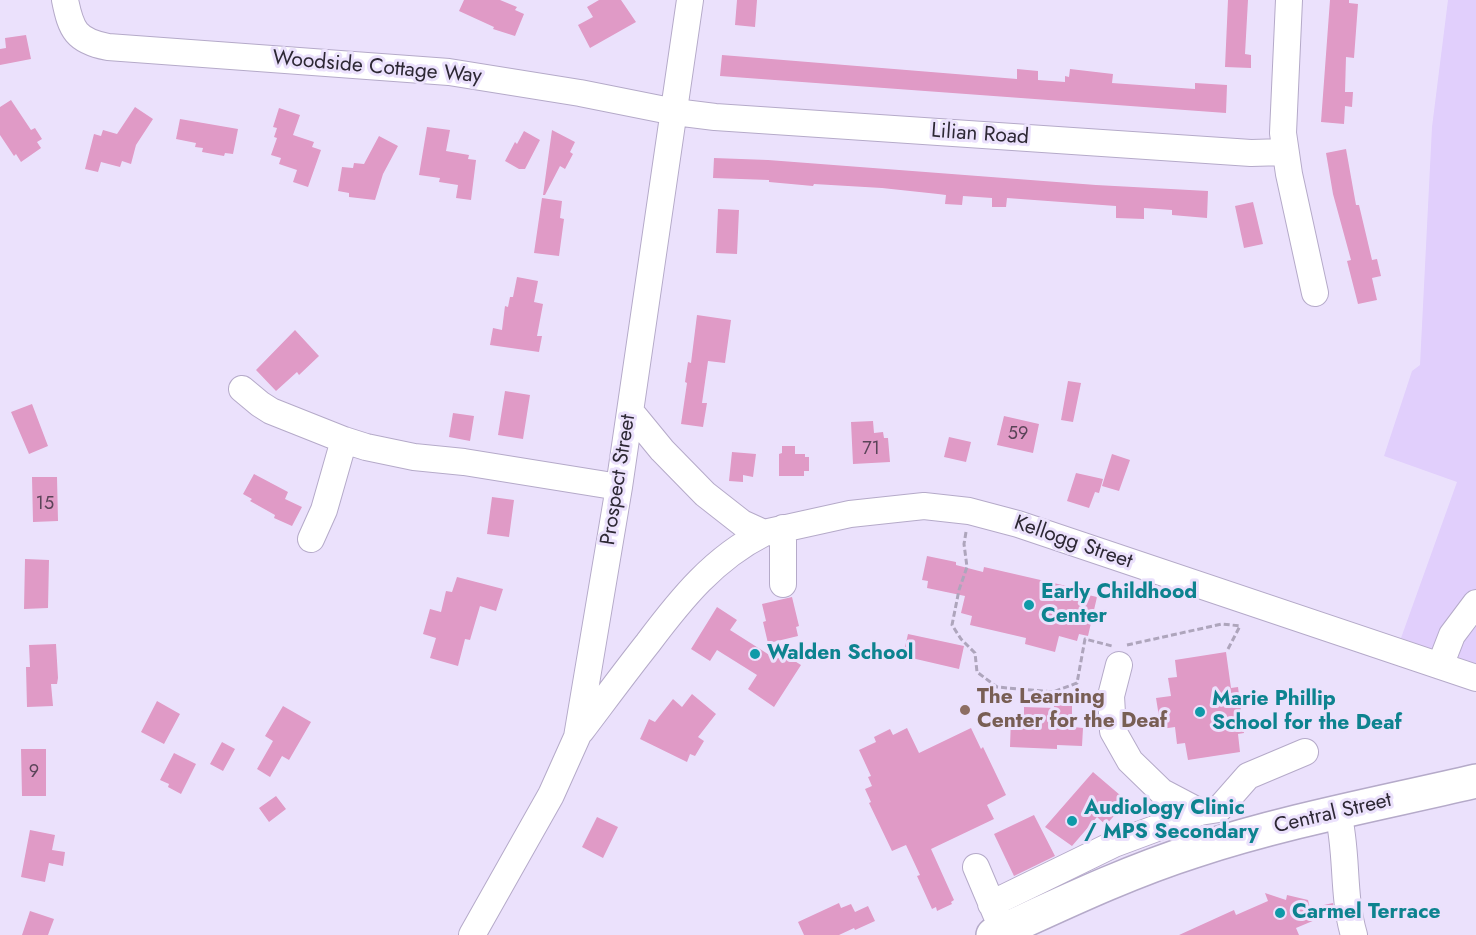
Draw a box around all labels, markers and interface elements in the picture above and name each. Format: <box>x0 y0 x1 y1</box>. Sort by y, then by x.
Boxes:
street label: Woodside Cottage Way <box>271 46 483 90</box>
street label: Lilian Road <box>930 119 1030 151</box>
street label: Prospect Street <box>596 413 642 547</box>
house number: 59 <box>1008 424 1028 446</box>
house number: 71 <box>862 439 880 461</box>
house number: 15 <box>36 494 54 516</box>
street label: Kellogg Street <box>1011 511 1135 575</box>
place label: Early Childhood Center <box>1041 580 1197 630</box>
marker: Early Childhood Center <box>1022 598 1036 612</box>
place label: Walden School <box>767 641 914 667</box>
marker: Walden School <box>748 647 762 661</box>
place label: The Learning Center for the Deaf <box>977 685 1167 735</box>
place label: Marie Phillip School for the Deaf <box>1212 687 1402 737</box>
marker: The Learning Center for the Deaf <box>958 703 972 717</box>
marker: Marie Phillip School for the Deaf <box>1193 705 1207 719</box>
house number: 9 <box>29 762 39 784</box>
street label: Central Street <box>1272 788 1394 840</box>
place label: Audiology Clinic / MPS Secondary <box>1084 796 1259 846</box>
marker: Audiology Clinic / MPS Secondary <box>1065 814 1079 828</box>
place label: Carmel Terrace <box>1292 900 1441 926</box>
marker: Carmel Terrace <box>1273 906 1287 920</box>

